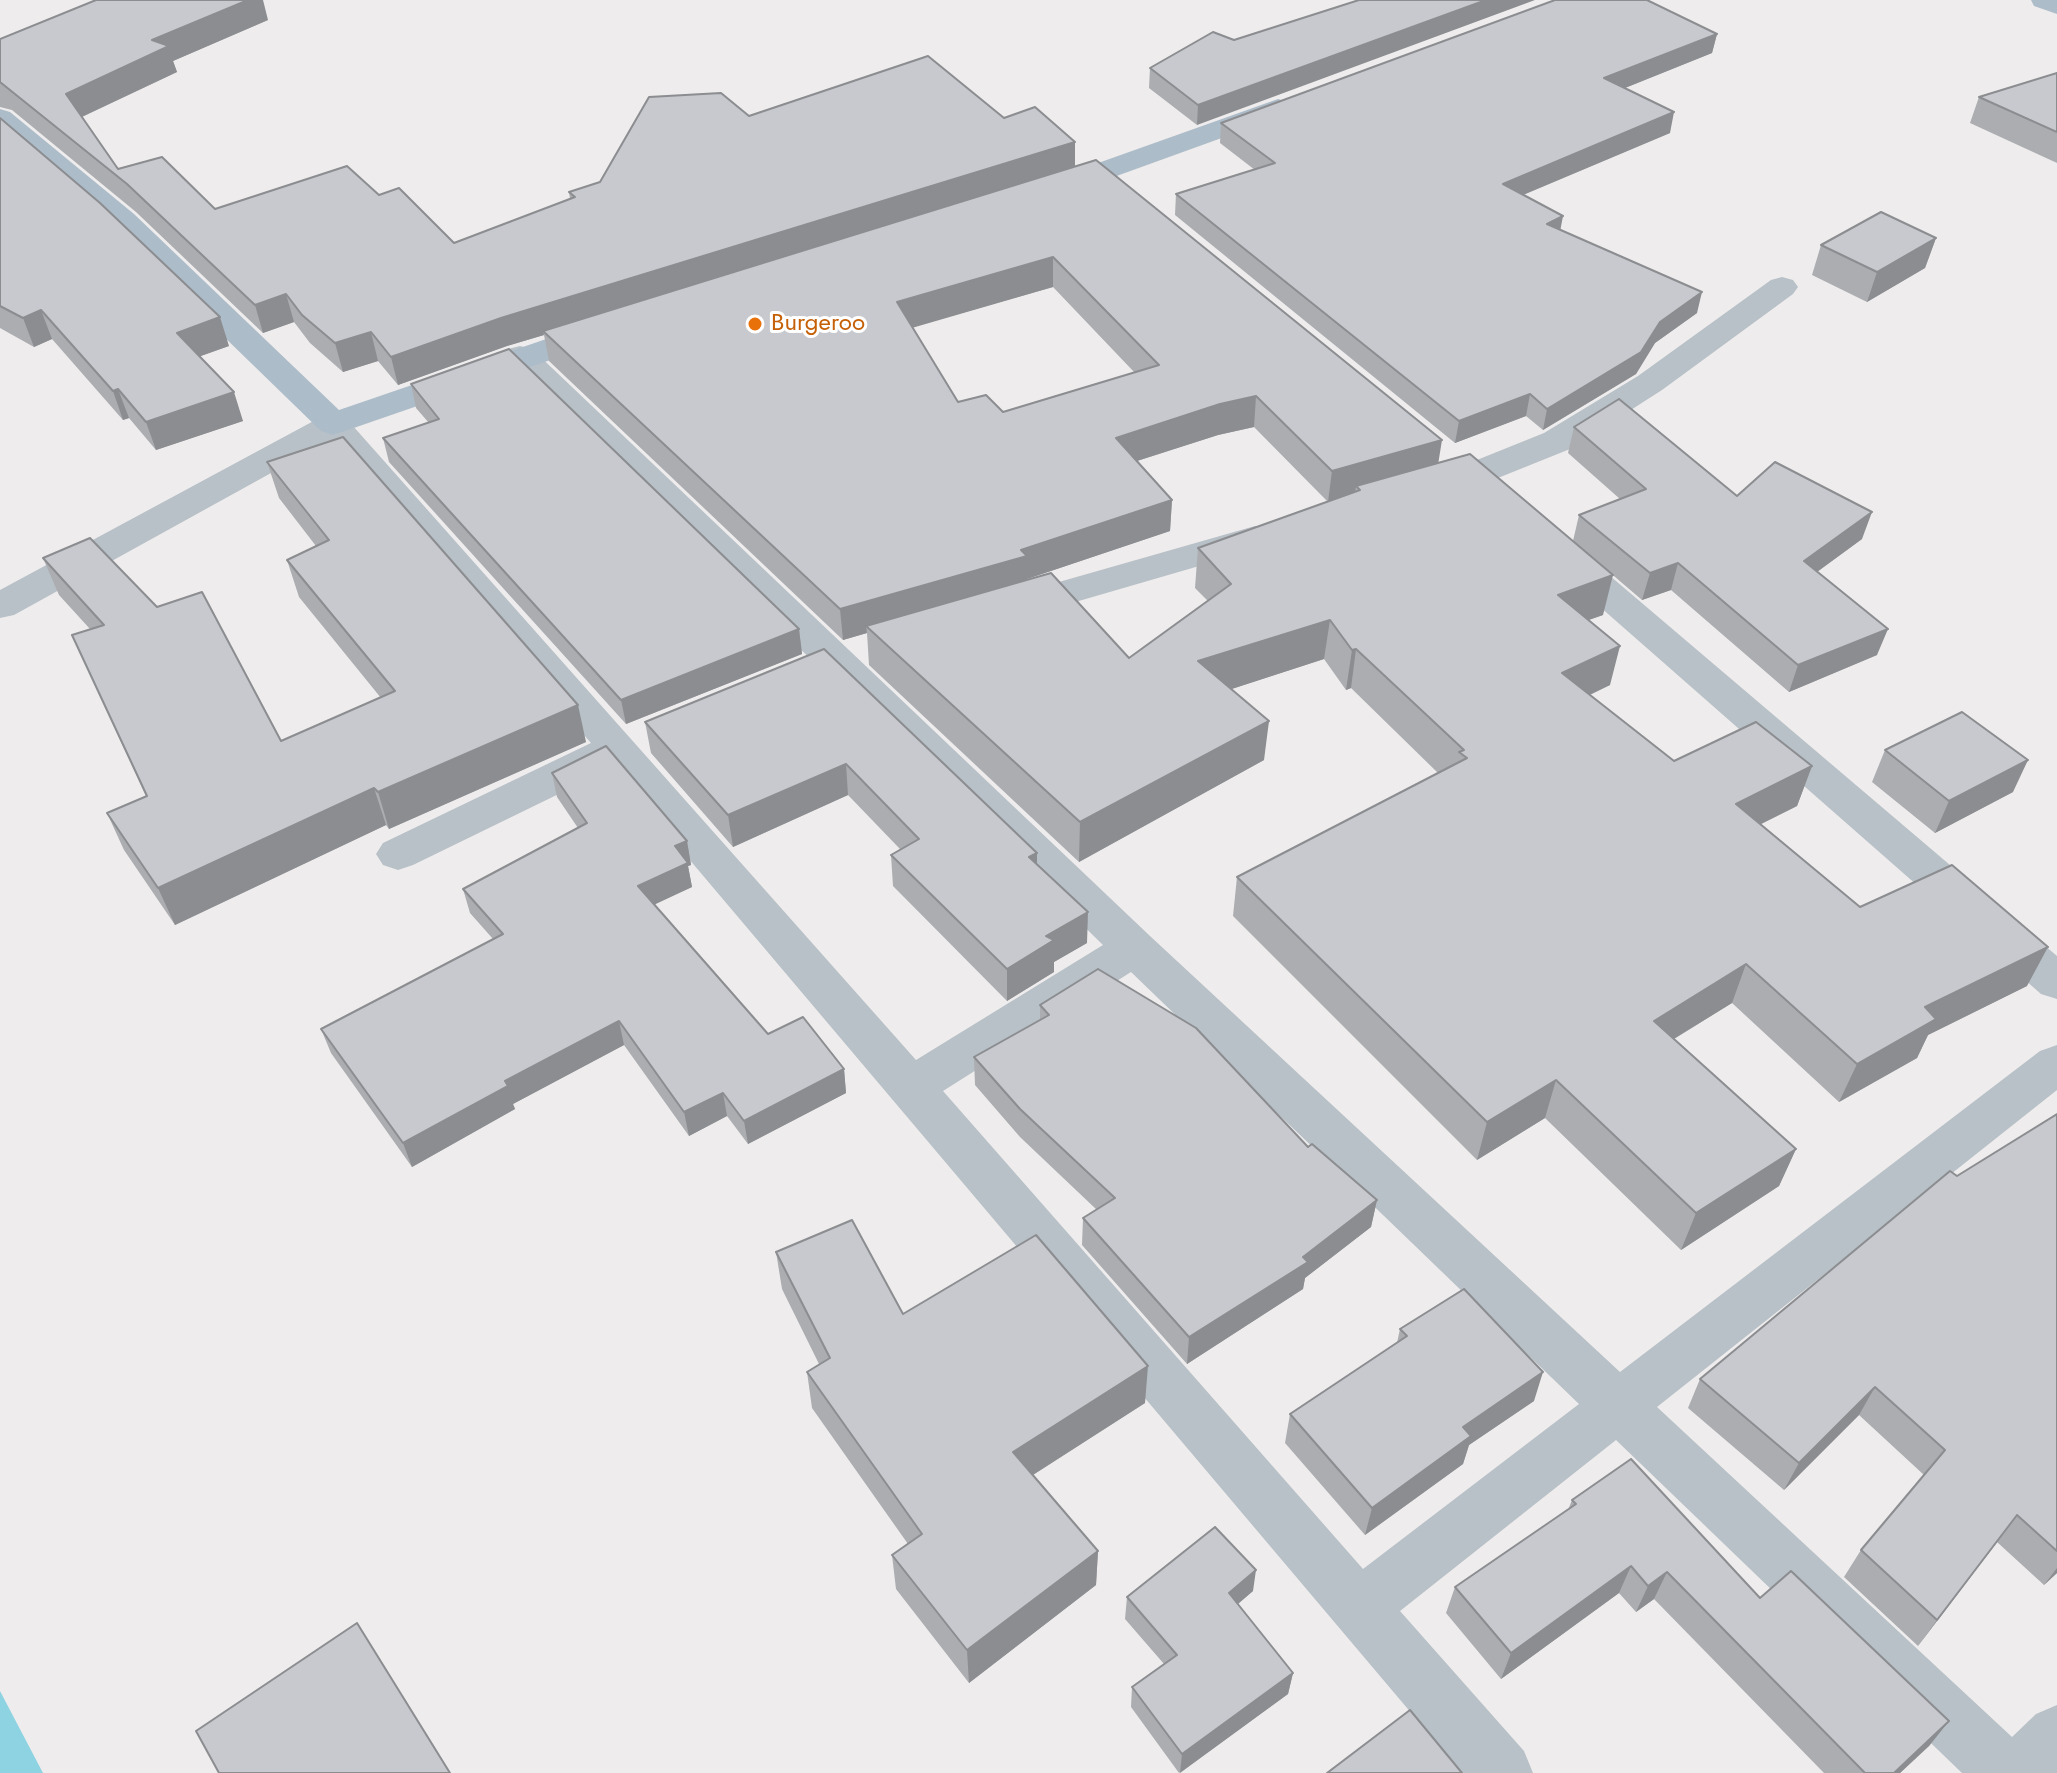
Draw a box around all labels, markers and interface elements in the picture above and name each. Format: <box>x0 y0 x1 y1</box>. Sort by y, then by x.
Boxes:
place label: Burgeroo <box>771 310 865 338</box>
marker: Burgeroo <box>746 315 764 333</box>

